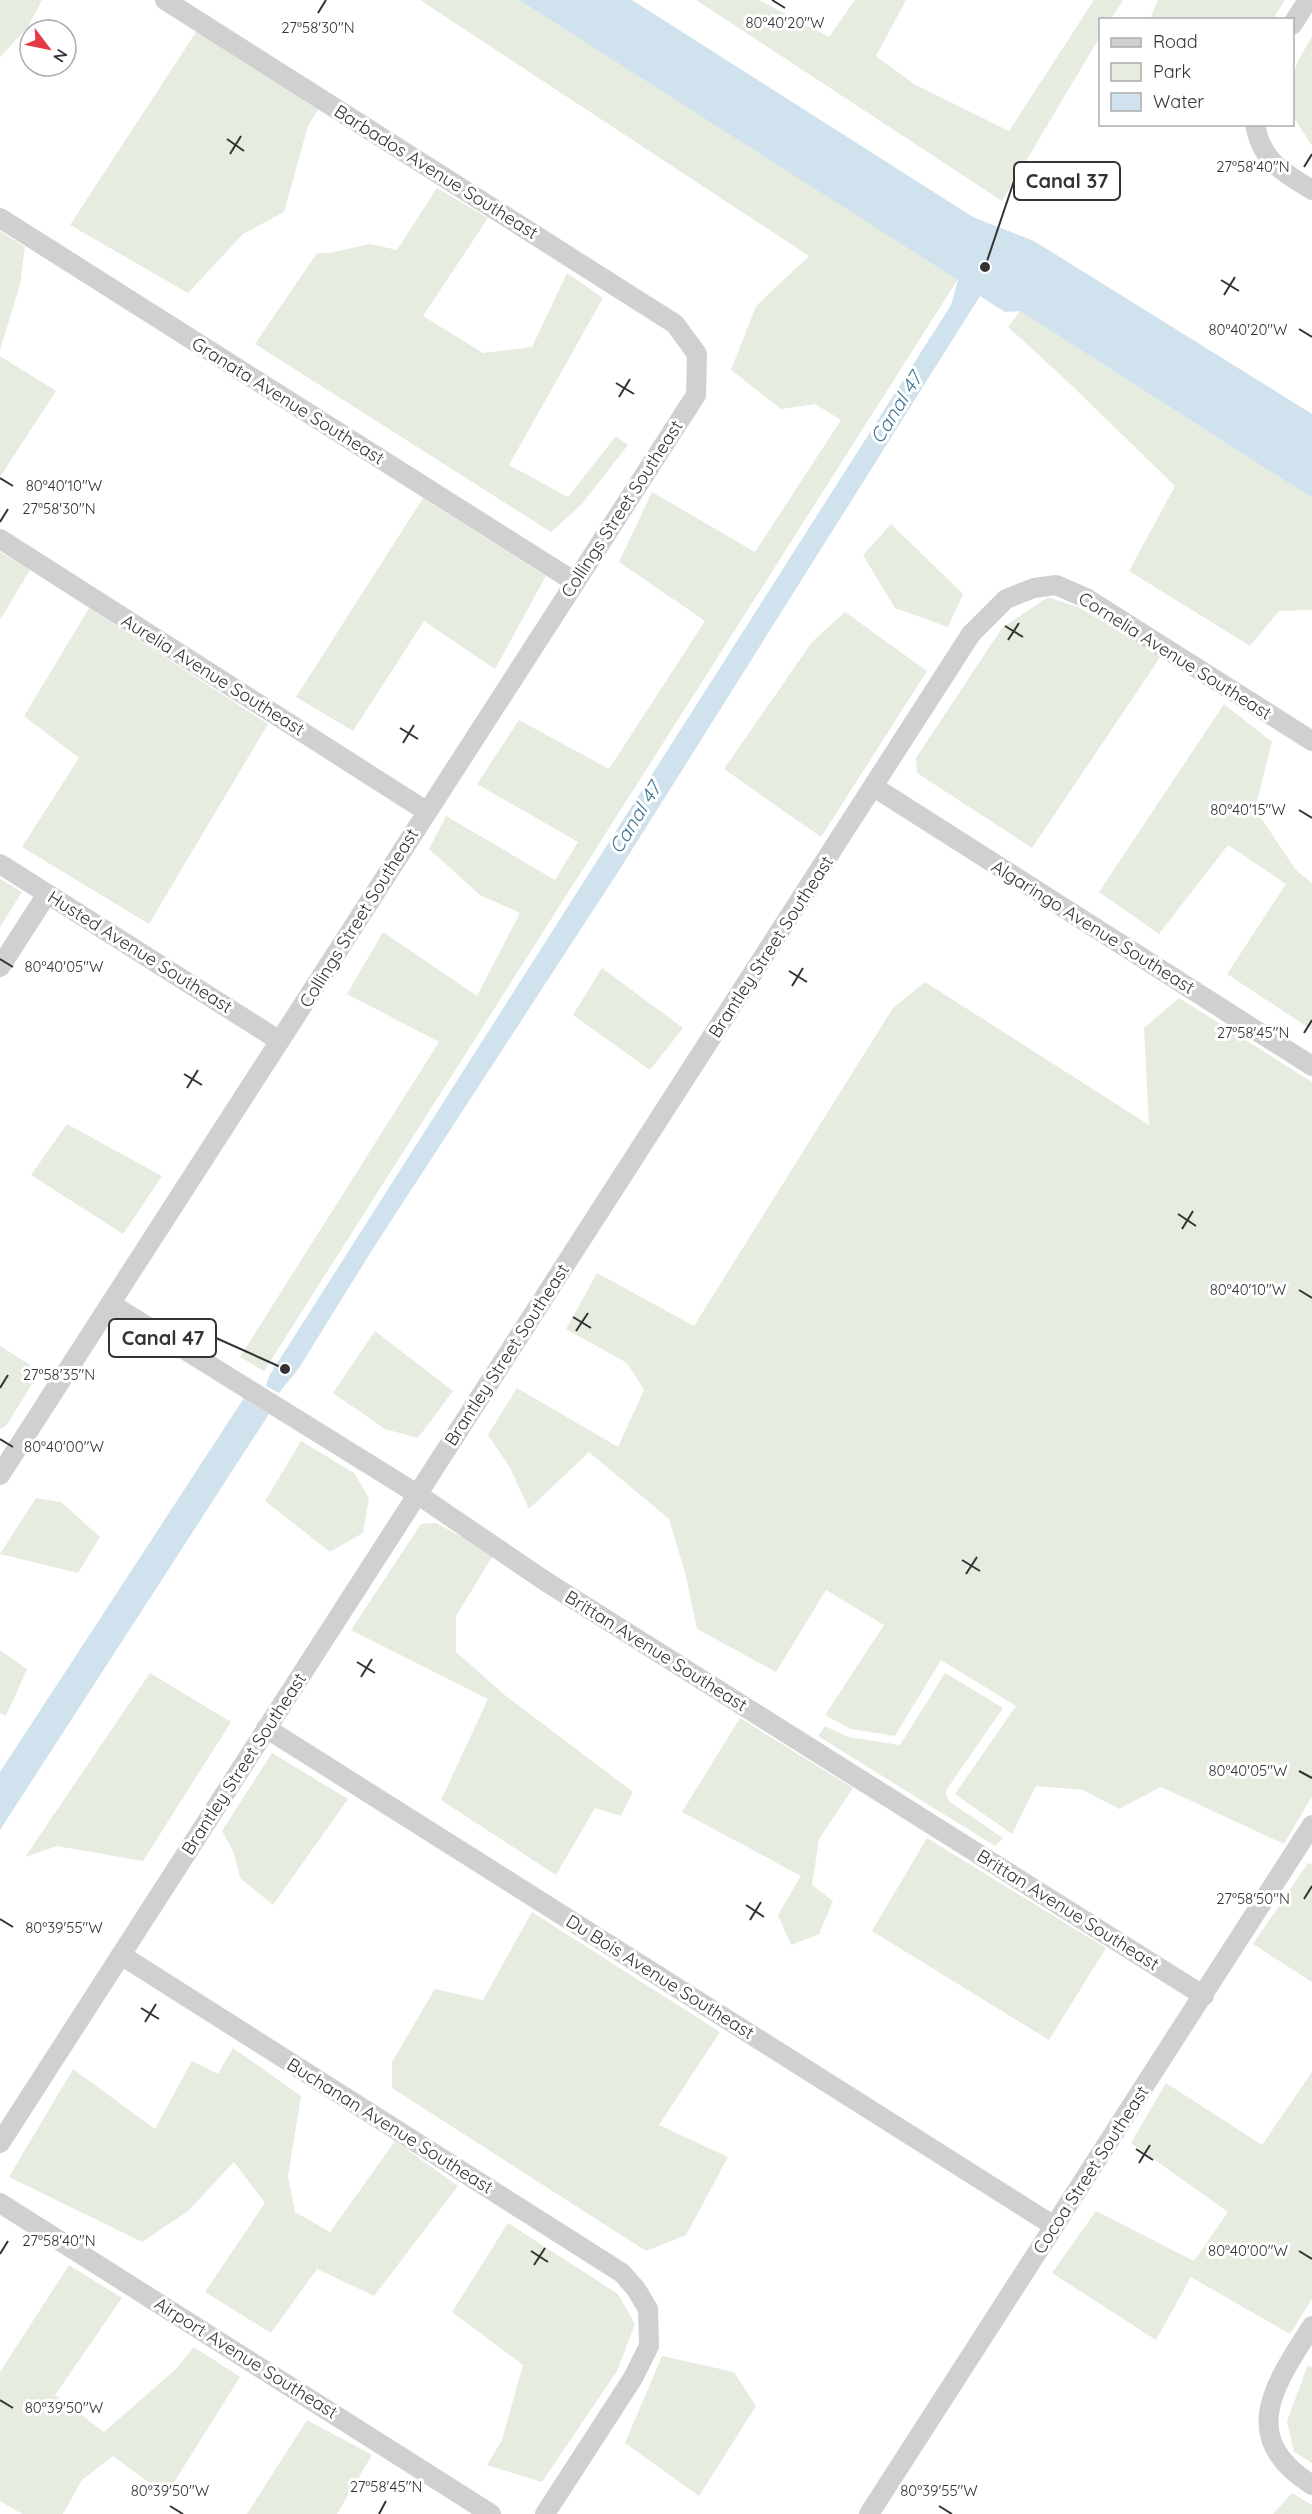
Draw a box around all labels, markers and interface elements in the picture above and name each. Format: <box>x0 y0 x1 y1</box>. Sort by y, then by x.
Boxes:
text: 80°40'20"W <box>745 13 825 32</box>
north arrow <box>18 18 78 78</box>
text: 27°58'30"N <box>281 18 355 37</box>
legend <box>1099 18 1294 126</box>
text: Road <box>1153 30 1198 53</box>
text: N <box>49 46 72 66</box>
text: Park <box>1153 60 1191 83</box>
text: Water <box>1153 90 1204 113</box>
street label: Barbados Avenue Southeast <box>330 99 543 244</box>
text: 27°58'40"N <box>1216 157 1290 176</box>
callout: Canal 37 <box>1014 162 1120 200</box>
text: Canal 37 <box>1026 168 1108 193</box>
text: 80°40'20"W <box>1208 320 1288 339</box>
street label: Granata Avenue Southeast <box>188 332 389 469</box>
water label: Canal 47 <box>864 364 929 448</box>
street label: Collings Street Southeast <box>556 416 688 602</box>
text: 80°40'10"W <box>26 476 103 495</box>
text: 27°58'30"N <box>22 499 96 518</box>
street label: Cornelia Avenue Southeast <box>1074 587 1276 725</box>
street label: Aurelia Avenue Southeast <box>117 609 309 740</box>
water label: Canal 47 <box>603 774 668 858</box>
text: 80°40'15"W <box>1210 800 1286 819</box>
street label: Collings Street Southeast <box>294 824 423 1012</box>
street label: Brantley Street Southeast <box>703 851 838 1042</box>
street label: Algaringo Avenue Southeast <box>987 854 1199 999</box>
street label: Husted Avenue Southeast <box>44 885 237 1018</box>
text: 80°40'05"W <box>24 957 104 976</box>
text: 27°58'45"N <box>1217 1023 1289 1042</box>
street label: Brantley Street Southeast <box>439 1259 574 1450</box>
text: 80°40'10"W <box>1210 1280 1287 1299</box>
callout: Canal 47 <box>109 1319 216 1357</box>
text: Canal 47 <box>122 1325 204 1350</box>
text: 27°58'35"N <box>23 1365 95 1384</box>
text: 80°40'00"W <box>24 1437 104 1456</box>
street label: Brittan Avenue Southeast <box>561 1585 752 1716</box>
street label: Brantley Street Southeast <box>176 1668 311 1859</box>
text: 80°40'05"W <box>1208 1761 1288 1780</box>
street label: Brittan Avenue Southeast <box>973 1844 1164 1975</box>
text: 27°58'50"N <box>1216 1889 1290 1908</box>
street label: Du Bois Avenue Southeast <box>562 1909 759 2044</box>
text: 80°39'55"W <box>25 1918 103 1937</box>
street label: Buchanan Avenue Southeast <box>283 2053 498 2199</box>
street label: Cocoa Street Southeast <box>1028 2081 1154 2258</box>
text: 27°58'40"N <box>22 2231 96 2250</box>
text: 80°40'00"W <box>1208 2241 1288 2260</box>
street label: Airport Avenue Southeast <box>150 2292 342 2423</box>
text: 80°39'50"W <box>25 2398 104 2417</box>
text: 27°58'45"N <box>350 2477 422 2496</box>
text: 80°39'50"W <box>131 2481 210 2500</box>
text: 80°39'55"W <box>900 2481 978 2500</box>

